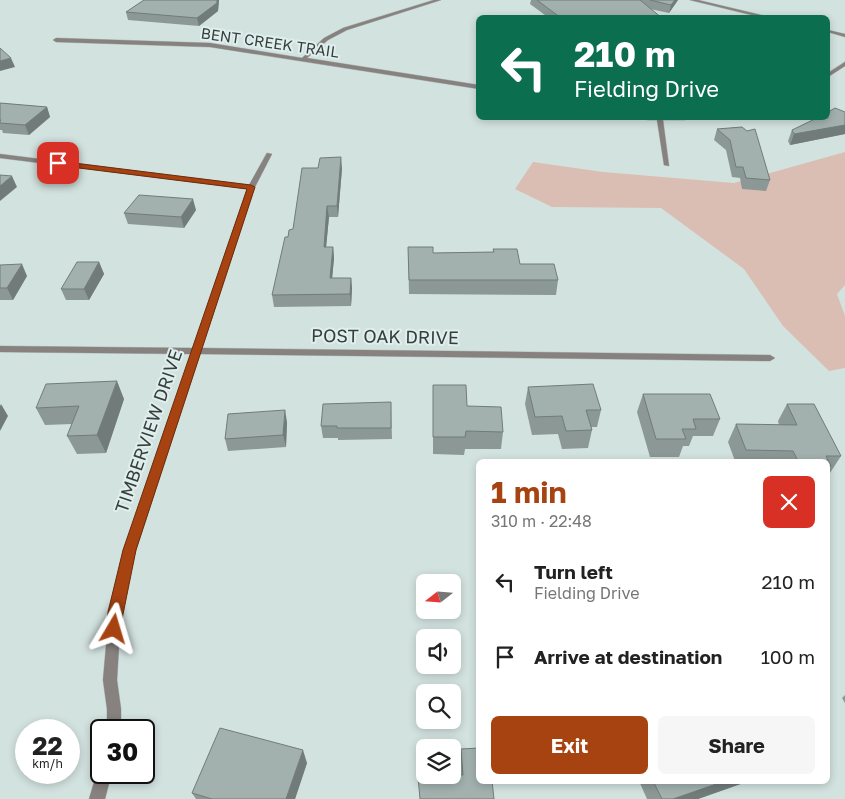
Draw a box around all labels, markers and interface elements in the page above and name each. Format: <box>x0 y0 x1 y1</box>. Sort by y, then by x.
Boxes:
street label: BENT CREEK TRAIL <box>200 23 341 61</box>
text: 210 m <box>574 33 676 75</box>
icon: left <box>491 35 556 100</box>
text: Fielding Drive <box>574 75 719 102</box>
pin <box>37 142 79 184</box>
icon: arrive <box>44 149 72 177</box>
street label: POST OAK DRIVE <box>311 324 459 348</box>
street label: TIMBERVIEW DRIVE <box>110 346 186 516</box>
text: 1 min <box>491 474 567 510</box>
button: close <box>763 476 815 528</box>
text: 310 m · 22:48 <box>491 511 592 531</box>
text: Turn left <box>534 560 613 583</box>
icon: left <box>491 568 519 596</box>
text: 210 m <box>761 570 815 593</box>
north arrow <box>416 574 461 619</box>
map controls <box>416 574 461 784</box>
text: Fielding Drive <box>534 583 640 603</box>
position arrow <box>87 602 139 654</box>
button: sound <box>416 629 461 674</box>
icon: arrive <box>491 643 519 671</box>
text: Arrive at destination <box>534 645 722 668</box>
text: 100 m <box>761 645 815 668</box>
button: search <box>416 684 461 729</box>
button: Exit <box>491 716 648 774</box>
button: Share <box>658 716 815 774</box>
speed limit sign: 30 <box>90 719 155 784</box>
text: 22 <box>32 730 63 761</box>
button: layers <box>416 739 461 784</box>
text: km/h <box>32 756 63 771</box>

